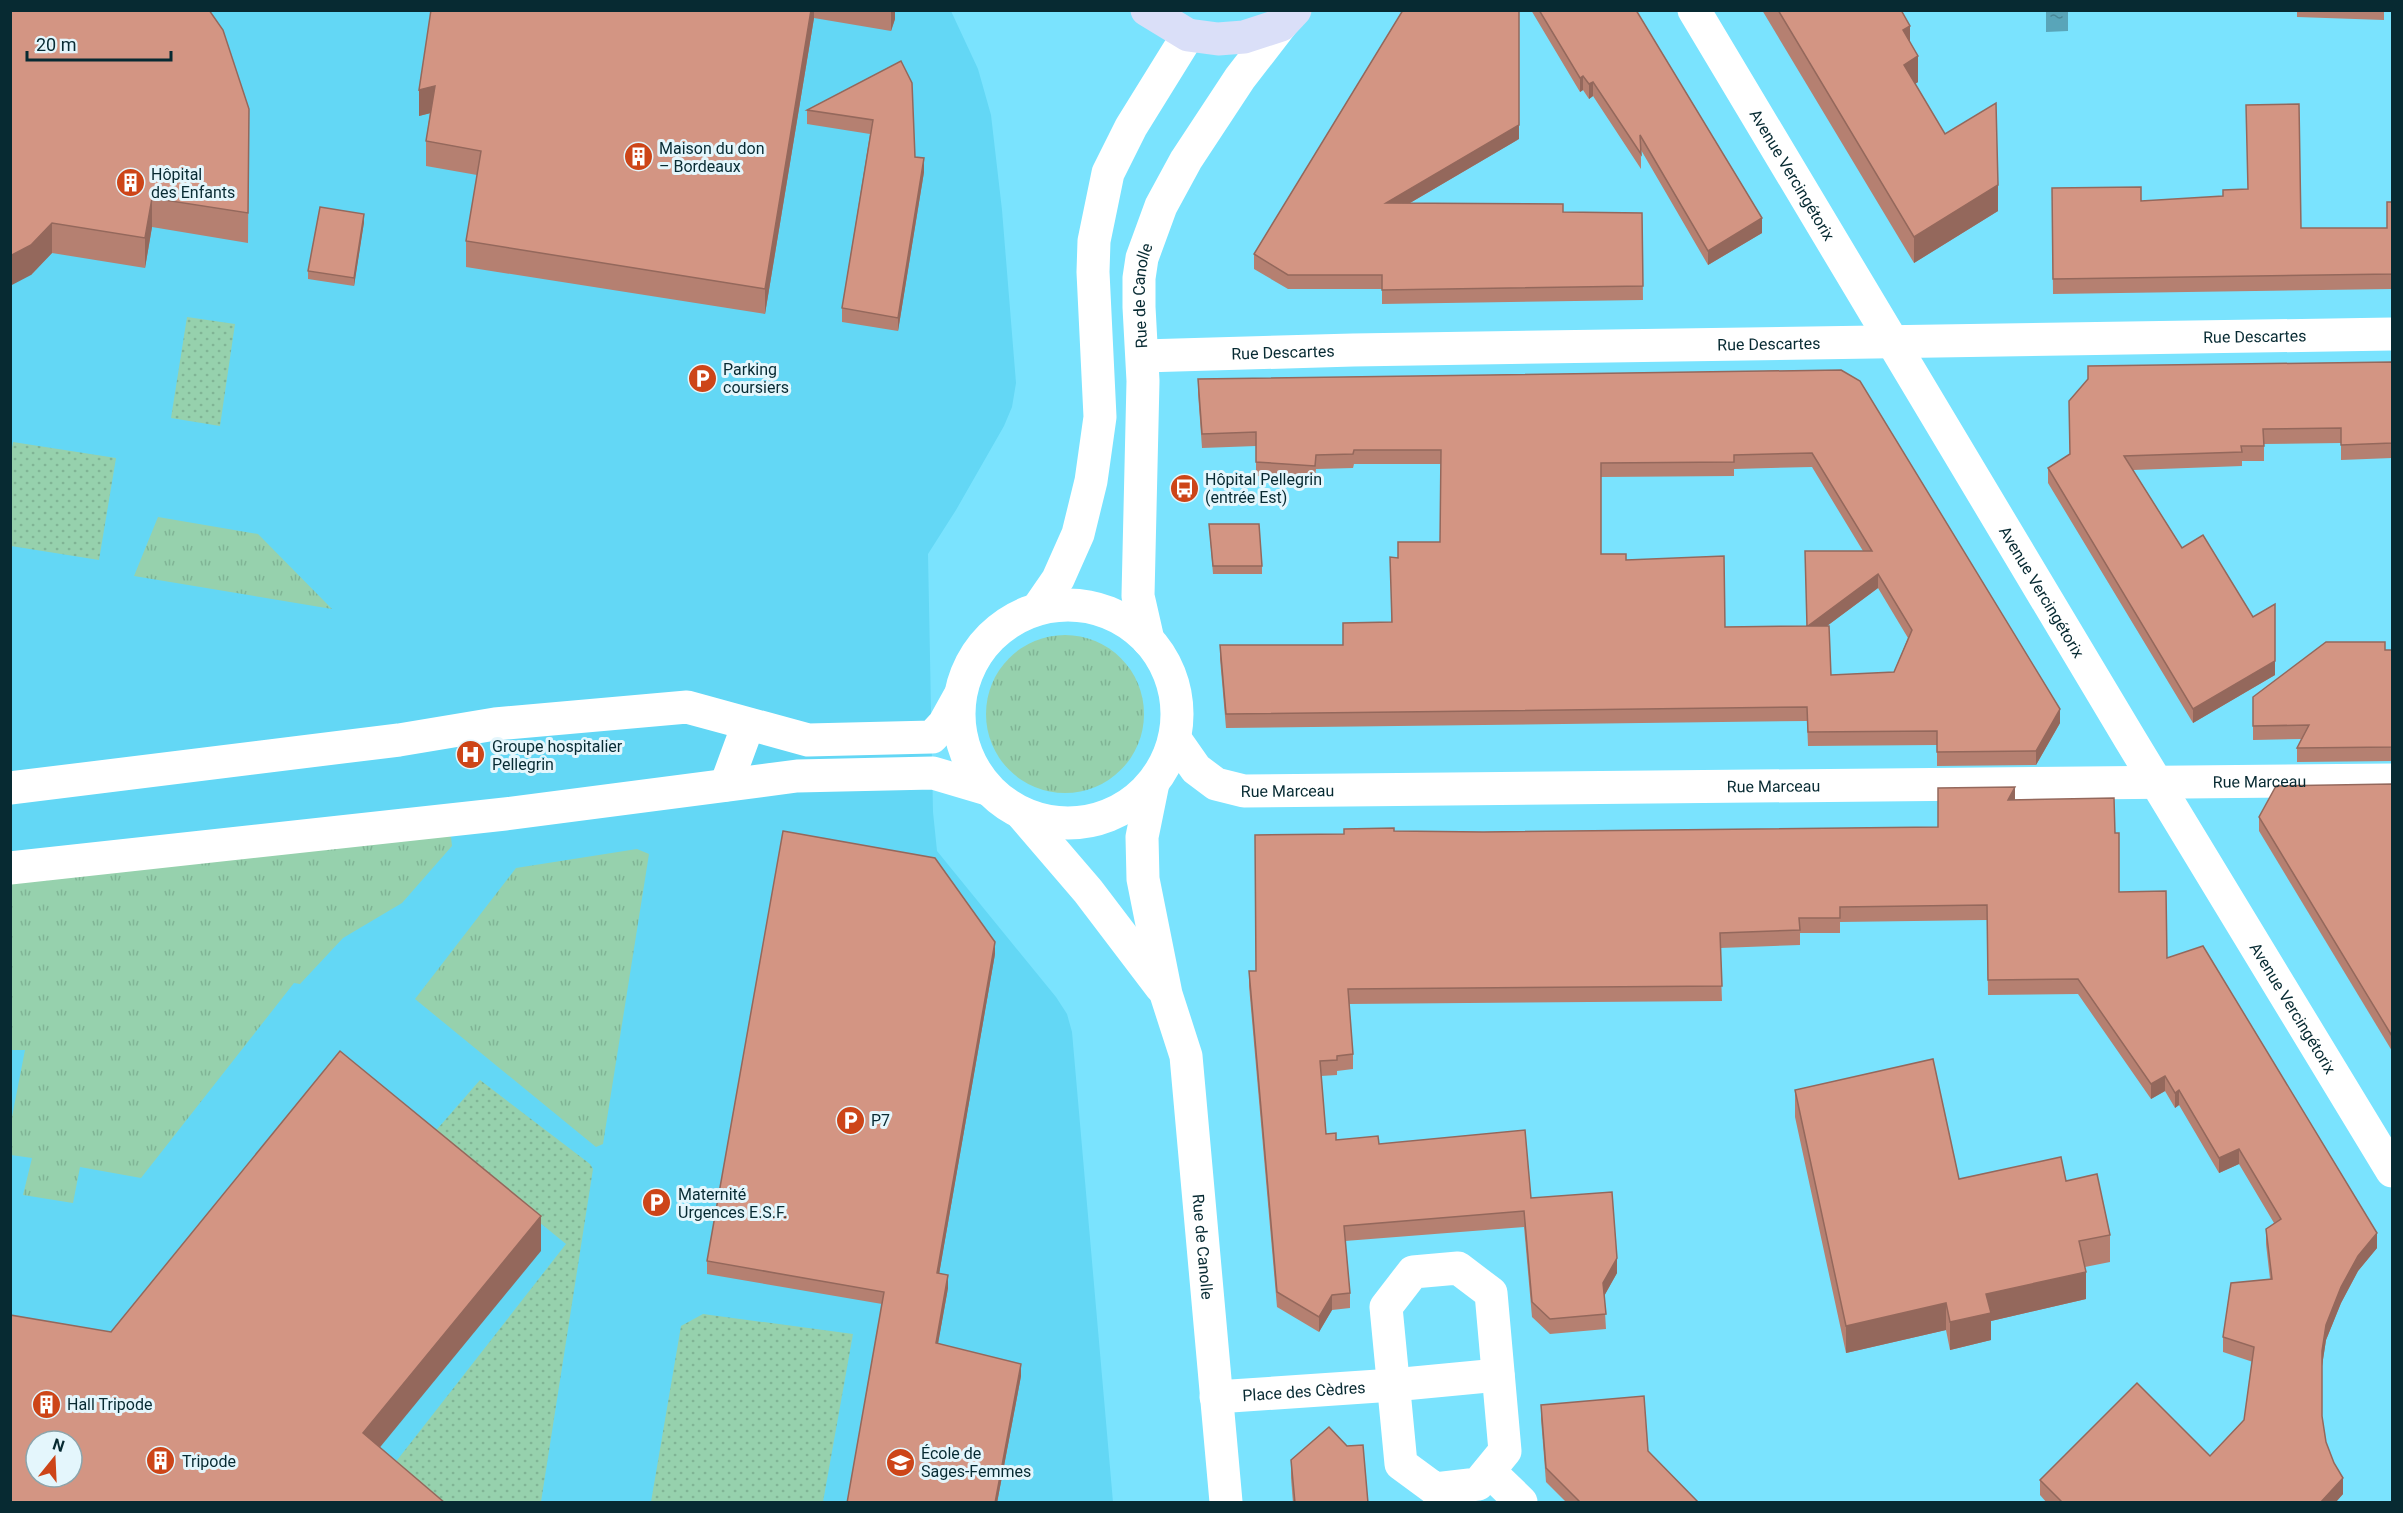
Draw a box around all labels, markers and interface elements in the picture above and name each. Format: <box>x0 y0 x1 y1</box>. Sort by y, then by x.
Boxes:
scale bar <box>27 24 171 62</box>
text: 20 m <box>36 34 76 55</box>
street label: Avenue Vercingétorix <box>1746 106 1839 244</box>
place label: Maison du don – Bordeaux <box>659 139 765 176</box>
building icon: Maison du don – Bordeaux <box>622 141 654 173</box>
place label: Hôpital des Enfants <box>151 165 235 202</box>
building icon: Hôpital des Enfants <box>114 167 146 199</box>
street label: Rue de Canolle <box>1130 240 1156 349</box>
street label: Rue Descartes <box>2203 326 2307 346</box>
street label: Rue Descartes <box>1717 333 1821 354</box>
street label: Rue Descartes <box>1231 341 1335 363</box>
place label: Parking coursiers <box>723 360 789 397</box>
parking icon: Parking coursiers <box>686 362 718 394</box>
place label: Hôpital Pellegrin (entrée Est) <box>1205 470 1322 507</box>
bus stop icon: Hôpital Pellegrin (entrée Est) <box>1168 472 1200 504</box>
street label: Avenue Vercingétorix <box>1995 523 2089 661</box>
place label: Groupe hospitalier Pellegrin <box>492 737 623 774</box>
hospital icon: Groupe hospitalier Pellegrin <box>455 739 487 771</box>
street label: Rue Marceau <box>2213 771 2306 791</box>
street label: Rue Marceau <box>1727 776 1820 796</box>
street label: Rue Marceau <box>1241 781 1334 801</box>
street label: Avenue Vercingétorix <box>2246 939 2340 1077</box>
parking icon: P7 <box>834 1104 866 1136</box>
place label: P7 <box>871 1111 890 1130</box>
place label: Maternité Urgences E.S.F. <box>678 1185 787 1222</box>
parking icon: Maternité Urgences E.S.F. <box>641 1187 673 1219</box>
street label: Rue de Canolle <box>1189 1193 1217 1300</box>
street label: Place des Cèdres <box>1242 1377 1366 1405</box>
building icon: Hall Tripode <box>30 1388 62 1420</box>
place label: Hall Tripode <box>67 1395 152 1414</box>
north arrow <box>24 1429 84 1489</box>
text: N <box>50 1434 67 1456</box>
place label: École de Sages-Femmes <box>921 1444 1031 1481</box>
building icon: Tripode <box>145 1445 177 1477</box>
school or university icon: École de Sages-Femmes <box>884 1446 916 1478</box>
place label: Tripode <box>182 1452 236 1471</box>

